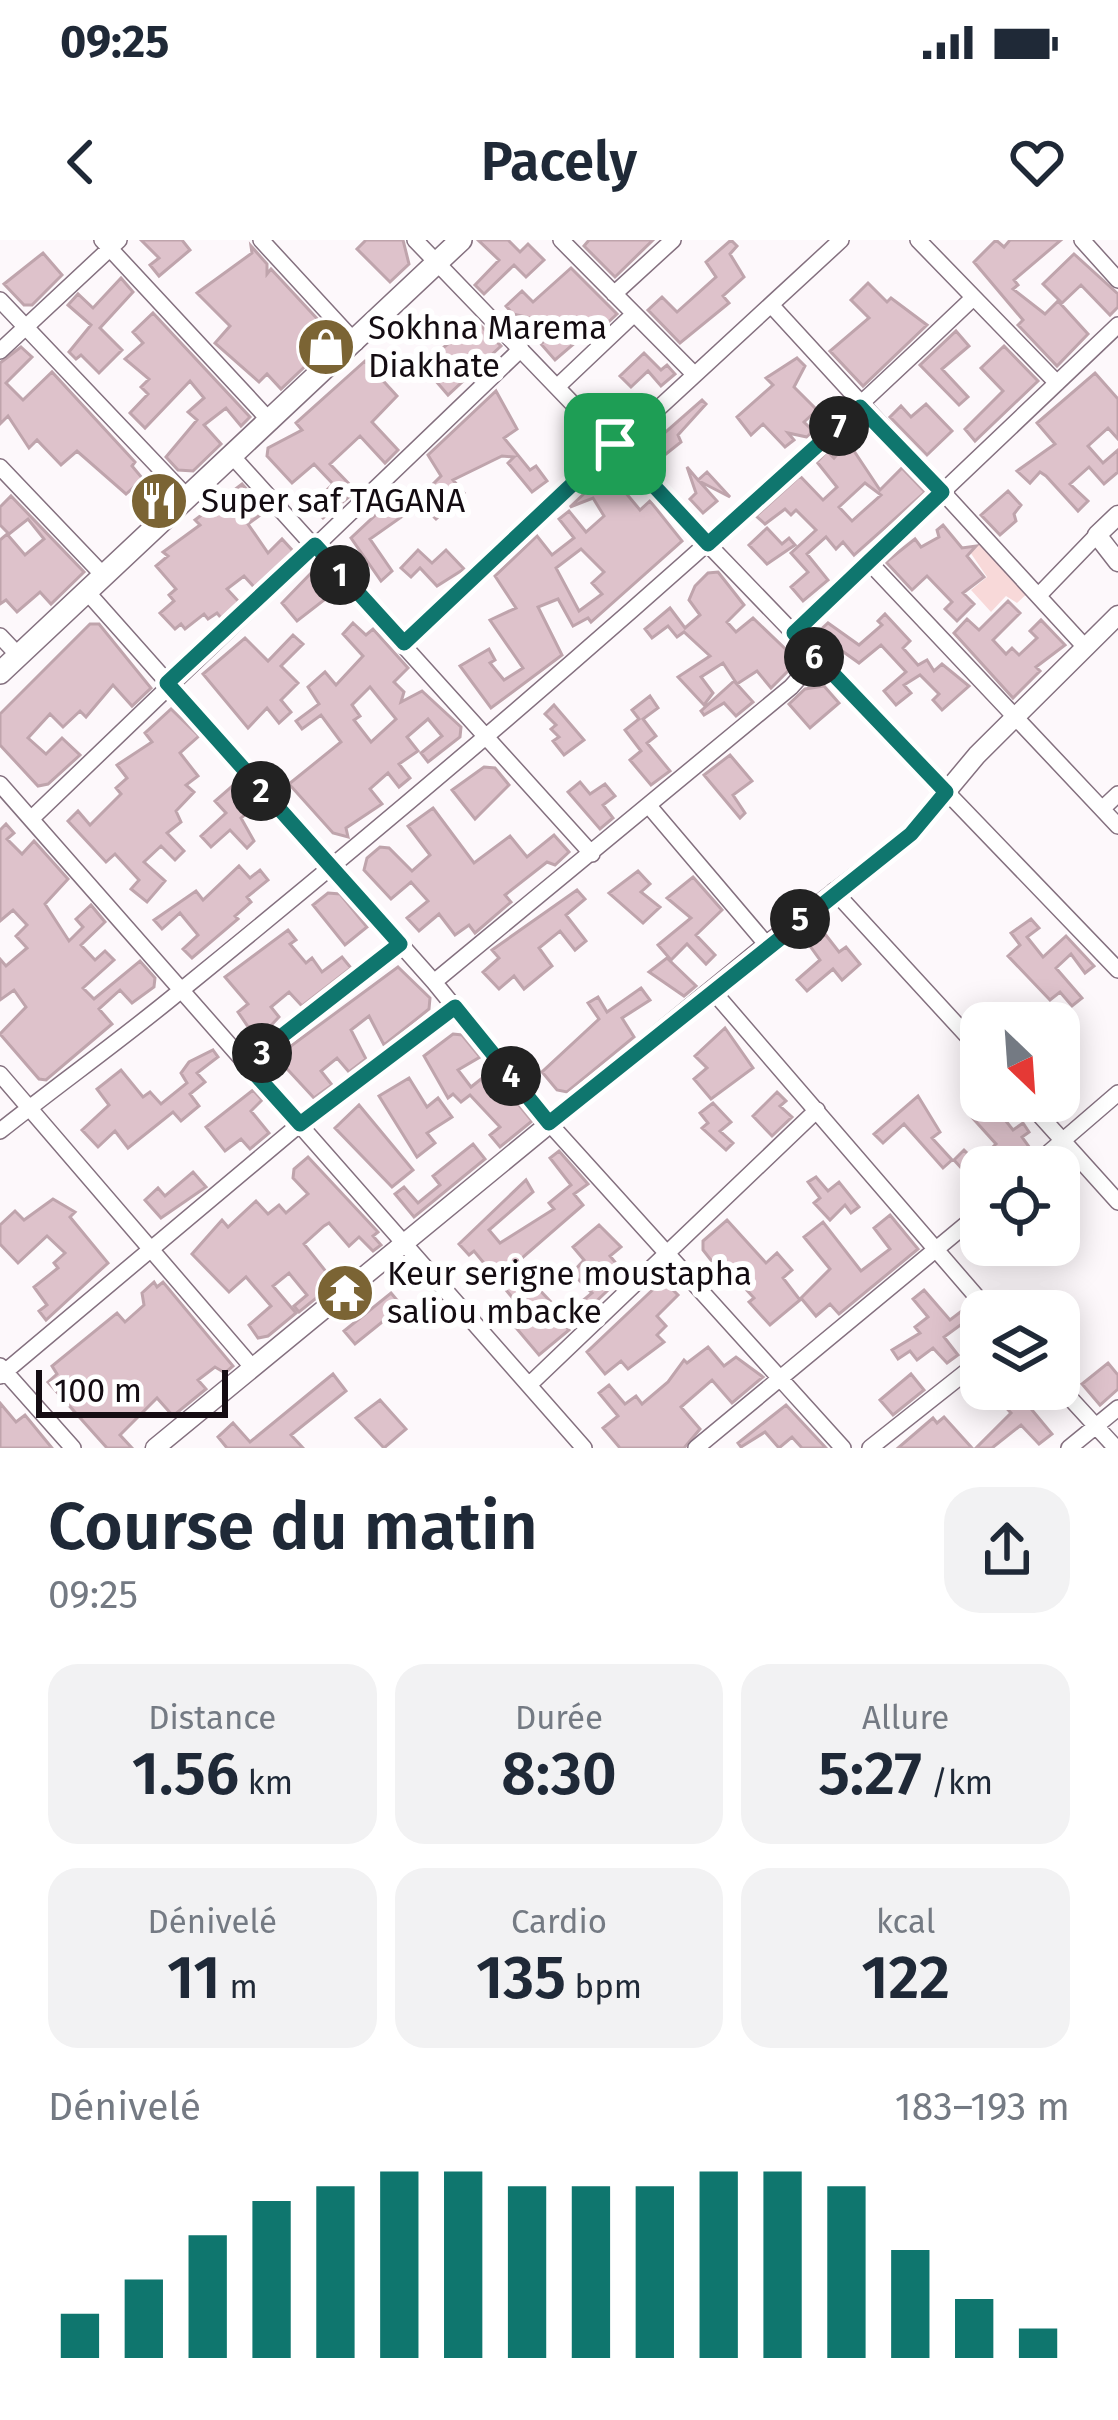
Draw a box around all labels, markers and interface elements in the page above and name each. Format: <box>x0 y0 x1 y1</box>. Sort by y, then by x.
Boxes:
text: 09:25 <box>60 15 169 69</box>
icon: back <box>48 129 114 195</box>
icon: heart <box>1004 129 1070 195</box>
text: Pacely <box>481 130 637 194</box>
place label: Sokhna Marema Diakhate <box>368 308 607 386</box>
shop icon: Sokhna Marema Diakhate <box>295 316 357 378</box>
pin <box>564 393 666 495</box>
pin: 7 <box>809 396 869 456</box>
text: 7 <box>831 406 847 446</box>
icon: arrive <box>582 411 648 477</box>
restaurant icon: Super saf TAGANA <box>128 470 190 532</box>
place label: Super saf TAGANA <box>201 481 465 521</box>
pin: 1 <box>310 545 370 605</box>
text: 1 <box>332 555 348 595</box>
pin: 6 <box>784 627 844 687</box>
text: 6 <box>805 637 823 677</box>
pin: 2 <box>231 761 291 821</box>
text: 2 <box>252 771 270 811</box>
pin: 5 <box>770 889 830 949</box>
text: 5 <box>791 899 809 939</box>
north arrow <box>960 1002 1080 1122</box>
map controls <box>960 1002 1080 1410</box>
pin: 3 <box>232 1023 292 1083</box>
text: 3 <box>253 1033 271 1073</box>
pin: 4 <box>481 1046 541 1106</box>
text: 4 <box>502 1056 520 1096</box>
button: locate <box>960 1146 1080 1266</box>
place label: Keur serigne moustapha saliou mbacke <box>387 1254 752 1332</box>
temple icon: Keur serigne moustapha saliou mbacke <box>314 1262 376 1324</box>
button: layers <box>960 1290 1080 1410</box>
scale bar <box>36 1364 228 1417</box>
text: 100 m <box>54 1371 142 1411</box>
text: Course du matin <box>48 1487 538 1566</box>
button: share <box>944 1487 1070 1613</box>
text: 09:25 <box>48 1572 138 1618</box>
text: Distance <box>148 1698 276 1738</box>
text: Durée <box>515 1698 603 1738</box>
text: Allure <box>862 1698 949 1738</box>
text: 1.56 <box>132 1738 239 1810</box>
text: 8:30 <box>501 1738 617 1810</box>
text: 5:27 <box>818 1738 922 1810</box>
text: km <box>239 1763 293 1803</box>
text: /km <box>922 1763 993 1803</box>
text: Dénivelé <box>148 1902 277 1942</box>
text: Cardio <box>511 1902 607 1942</box>
text: kcal <box>876 1902 935 1942</box>
text: 11 <box>167 1942 221 2014</box>
text: 135 <box>476 1942 566 2014</box>
text: 122 <box>861 1942 950 2014</box>
text: m <box>221 1967 258 2007</box>
text: bpm <box>566 1967 642 2007</box>
text: Dénivelé <box>48 2084 201 2130</box>
text: 183–193 m <box>895 2084 1070 2130</box>

